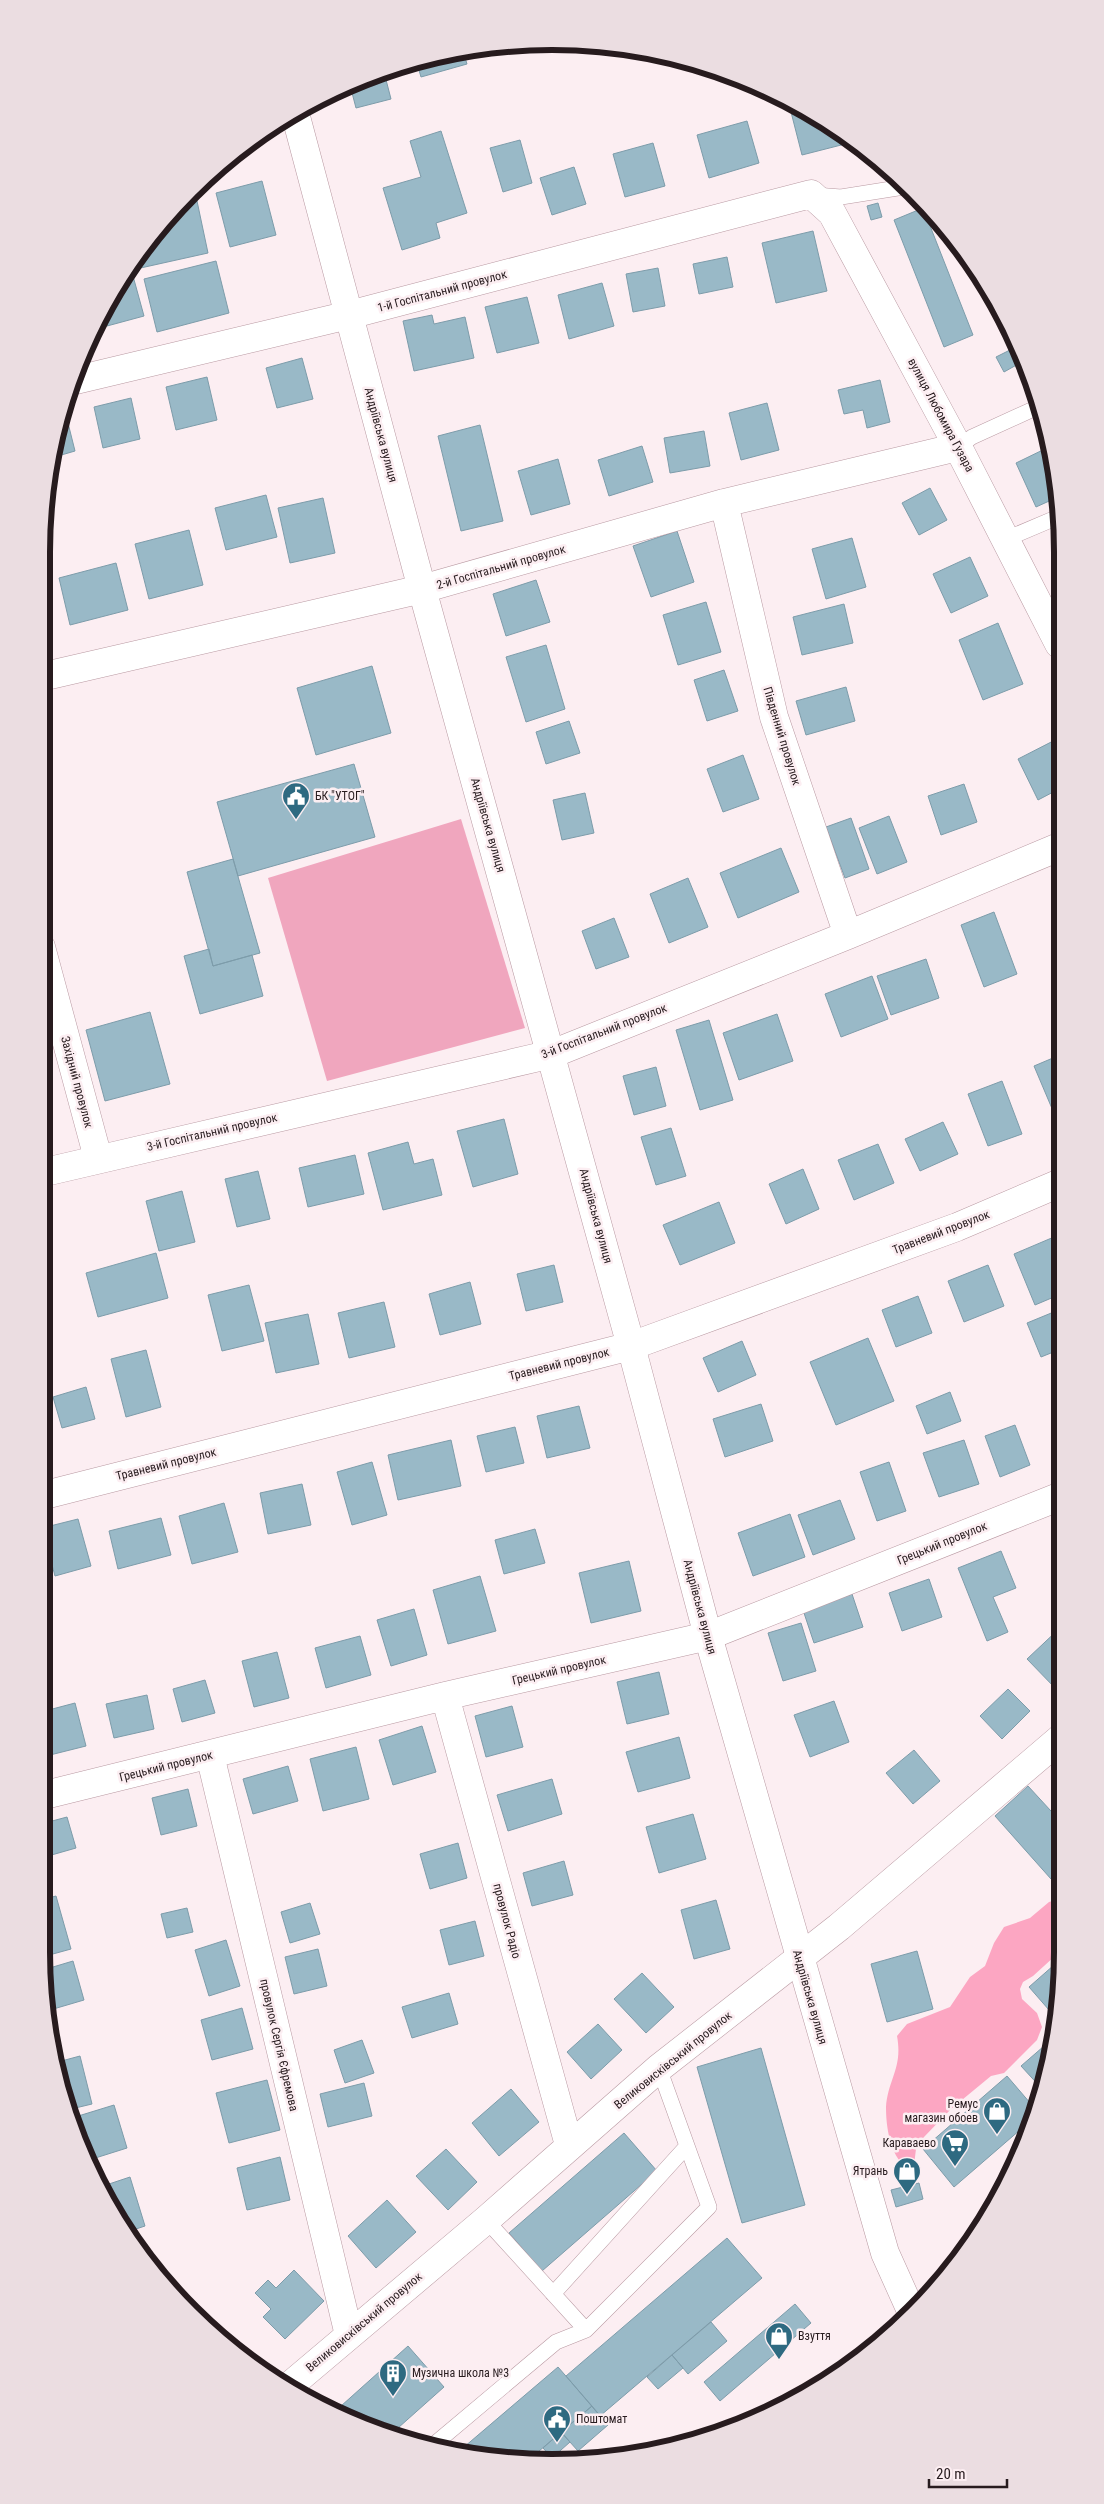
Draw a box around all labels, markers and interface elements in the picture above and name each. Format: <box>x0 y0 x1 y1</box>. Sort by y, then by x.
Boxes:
street label: 1-й Госпітальний провулок <box>376 267 508 315</box>
street label: вулиця Любомира Гузара <box>905 356 977 474</box>
street label: Андріївська вулиця <box>362 386 400 484</box>
street label: 2-й Госпітальний провулок <box>435 542 567 592</box>
street label: Південний провулок <box>760 685 804 787</box>
street label: Андріївська вулиця <box>468 776 508 874</box>
public building icon: БК "УТОГ" <box>281 781 311 820</box>
place label: БК "УТОГ" <box>315 789 365 803</box>
street label: 3-й Госпітальний провулок <box>539 1000 669 1061</box>
street label: Західний провулок <box>58 1035 96 1130</box>
street label: 3-й Госпітальний провулок <box>145 1110 279 1154</box>
street label: Андріївська вулиця <box>577 1167 615 1265</box>
street label: Травневий провулок <box>891 1207 992 1257</box>
street label: Травневий провулок <box>507 1345 611 1383</box>
street label: Травневий провулок <box>114 1445 218 1483</box>
street label: Грецький провулок <box>895 1519 989 1567</box>
street label: Андріївська вулиця <box>681 1558 719 1656</box>
street label: Грецький провулок <box>511 1652 607 1688</box>
street label: Грецький провулок <box>118 1748 214 1784</box>
street label: провулок Радіо <box>490 1882 524 1960</box>
street label: Андріївська вулиця <box>790 1948 830 2046</box>
street label: провулок Сергія Єфремова <box>257 1978 301 2113</box>
street label: Великовисківський провулок <box>611 2008 735 2112</box>
shop icon: Ремус магазин обоев <box>982 2096 1012 2135</box>
place label: Ремус магазин обоев <box>904 2097 978 2125</box>
supermarket icon: Караваево <box>940 2128 970 2167</box>
place label: Караваево <box>882 2136 936 2150</box>
shop icon: Ятрань <box>892 2156 922 2195</box>
place label: Ятрань <box>853 2164 888 2178</box>
street label: Великовисківський провулок <box>303 2269 425 2375</box>
shop icon: Взуття <box>764 2321 794 2360</box>
place label: Взуття <box>798 2329 831 2343</box>
building icon: Музична школа №3 <box>378 2358 408 2397</box>
place label: Музична школа №3 <box>412 2366 509 2380</box>
public building icon: Поштомат <box>542 2404 572 2443</box>
place label: Поштомат <box>576 2412 627 2426</box>
scale bar <box>929 2456 1006 2488</box>
text: 20 m <box>936 2465 966 2483</box>

